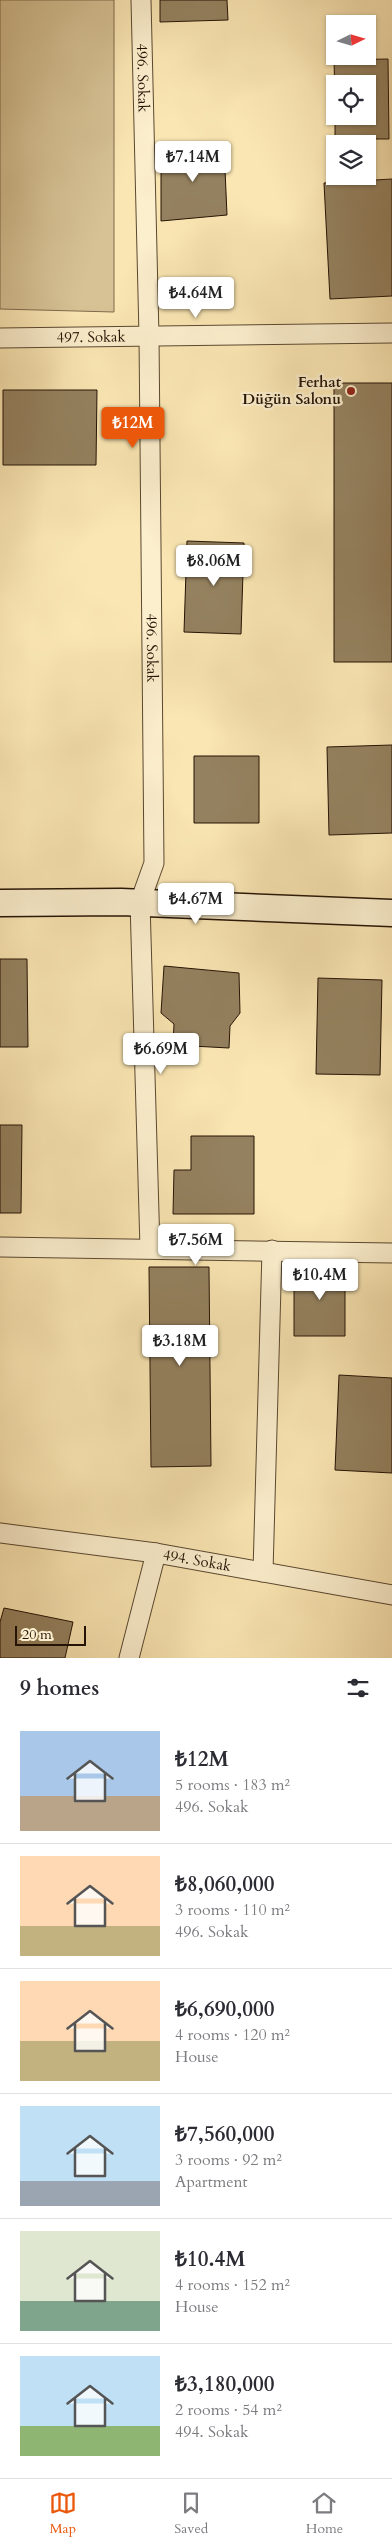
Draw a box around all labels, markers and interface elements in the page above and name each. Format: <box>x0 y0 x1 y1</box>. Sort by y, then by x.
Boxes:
north arrow <box>326 15 376 65</box>
map controls <box>326 15 376 185</box>
street label: 496. Sokak <box>132 43 154 113</box>
button: locate <box>326 75 376 125</box>
button: layers <box>326 135 376 185</box>
pin: ₺7.14M <box>152 140 234 183</box>
text: ₺7.14M <box>166 146 220 168</box>
pin: ₺4.64M <box>155 276 237 319</box>
text: ₺4.64M <box>169 282 223 304</box>
street label: 497. Sokak <box>56 326 126 347</box>
place label: Ferhat Düğün Salonu <box>242 372 342 409</box>
marker: Ferhat Düğün Salonu <box>345 385 357 397</box>
pin: ₺12M <box>103 406 163 449</box>
text: ₺12M <box>112 412 154 434</box>
pin: ₺8.06M <box>173 544 255 587</box>
text: ₺8.06M <box>187 550 241 572</box>
street label: 496. Sokak <box>142 613 162 683</box>
pin: ₺4.67M <box>155 882 237 925</box>
text: ₺4.67M <box>169 888 223 910</box>
pin: ₺6.69M <box>120 1032 202 1075</box>
text: ₺6.69M <box>134 1038 188 1060</box>
pin: ₺7.56M <box>155 1224 237 1266</box>
text: ₺7.56M <box>169 1229 223 1251</box>
pin: ₺10.4M <box>279 1258 361 1301</box>
text: ₺10.4M <box>293 1264 347 1286</box>
pin: ₺3.18M <box>139 1324 221 1367</box>
text: ₺3.18M <box>153 1330 207 1352</box>
street label: 494. Sokak <box>161 1544 233 1576</box>
scale bar <box>15 1623 86 1646</box>
text: 20 m <box>22 1625 52 1644</box>
text: 9 homes <box>20 1674 99 1703</box>
icon: filters <box>344 1674 372 1702</box>
text: ₺12M <box>175 1745 229 1774</box>
icon: home <box>60 1751 120 1811</box>
text: 5 rooms · 183 m² <box>175 1774 290 1796</box>
text: 496. Sokak <box>175 1796 249 1818</box>
text: ₺8,060,000 <box>175 1870 275 1899</box>
icon: home <box>60 1876 120 1936</box>
text: 3 rooms · 110 m² <box>175 1899 290 1921</box>
text: 496. Sokak <box>175 1921 249 1943</box>
text: ₺6,690,000 <box>175 1995 275 2024</box>
icon: home <box>60 2001 120 2061</box>
text: 4 rooms · 120 m² <box>175 2024 290 2046</box>
text: House <box>175 2046 218 2068</box>
text: ₺7,560,000 <box>175 2120 275 2149</box>
icon: home <box>60 2126 120 2186</box>
text: 3 rooms · 92 m² <box>175 2149 282 2171</box>
text: Apartment <box>175 2171 248 2193</box>
text: ₺10.4M <box>175 2245 246 2274</box>
icon: home <box>60 2251 120 2311</box>
text: 4 rooms · 152 m² <box>175 2274 290 2296</box>
text: House <box>175 2296 218 2318</box>
text: ₺3,180,000 <box>175 2370 275 2399</box>
icon: home <box>60 2376 120 2436</box>
text: 2 rooms · 54 m² <box>175 2399 282 2421</box>
text: 494. Sokak <box>175 2421 249 2443</box>
tab: Map <box>49 2489 77 2538</box>
tab: Saved <box>174 2489 208 2538</box>
tab: Home <box>306 2489 343 2538</box>

